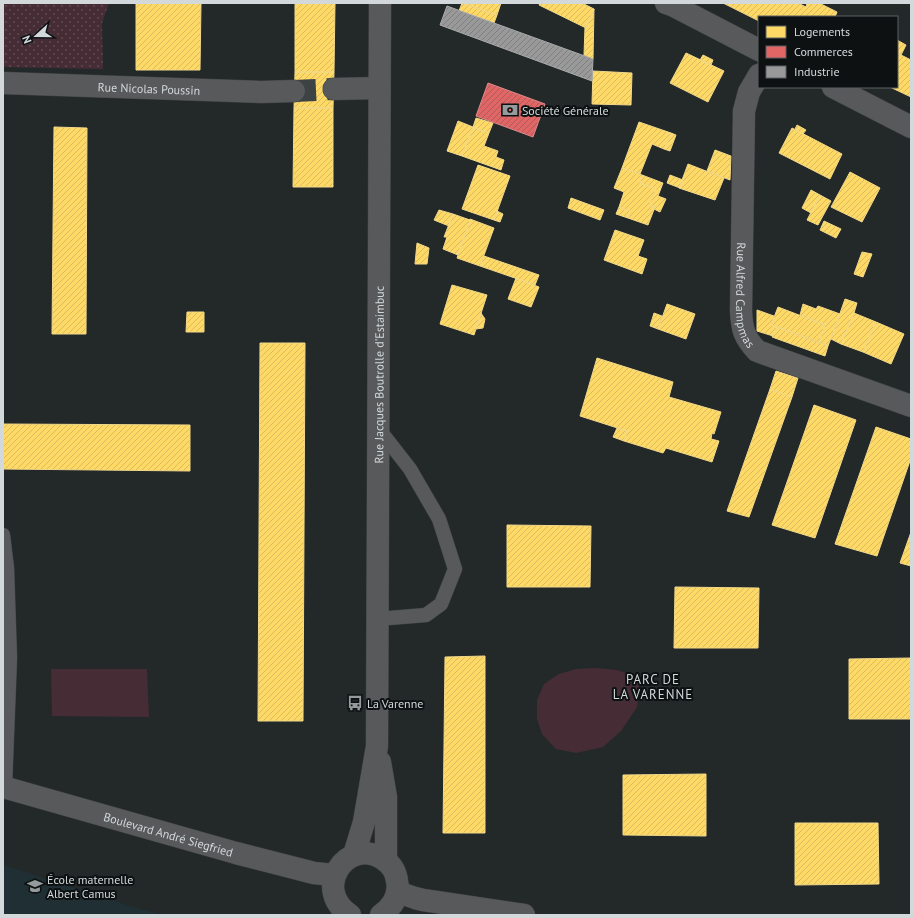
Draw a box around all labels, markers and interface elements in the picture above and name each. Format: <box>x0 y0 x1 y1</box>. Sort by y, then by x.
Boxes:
north arrow <box>16 16 56 56</box>
legend <box>758 16 898 88</box>
text: Logements <box>794 24 850 39</box>
text: N <box>19 34 34 45</box>
text: Commerces <box>794 44 853 59</box>
text: Industrie <box>794 64 840 79</box>
street label: Rue Nicolas Poussin <box>97 79 200 97</box>
bank icon: Société Générale <box>501 101 519 119</box>
place label: Société Générale <box>522 103 609 118</box>
street label: Rue Alfred Campmas <box>733 242 758 351</box>
street label: Rue Jacques Boutrolle d'Estaimbuc <box>371 285 386 463</box>
district label: PARC DE LA VARENNE <box>613 671 693 703</box>
bus stop icon: La Varenne <box>346 694 364 712</box>
place label: La Varenne <box>367 696 423 711</box>
street label: Boulevard André Siegfried <box>102 808 235 859</box>
place label: École maternelle Albert Camus <box>47 872 133 901</box>
school or university icon: École maternelle Albert Camus <box>26 877 44 895</box>

